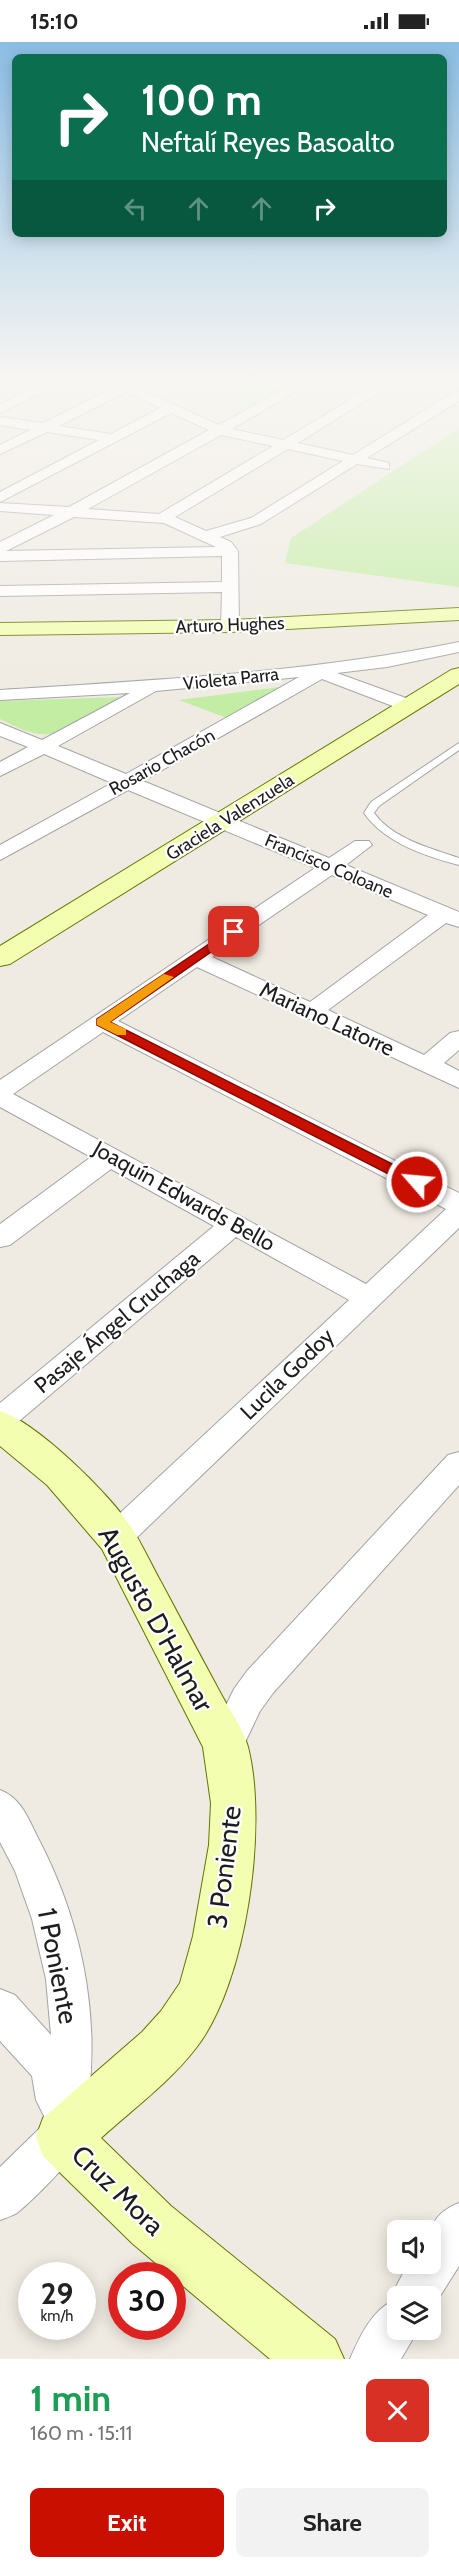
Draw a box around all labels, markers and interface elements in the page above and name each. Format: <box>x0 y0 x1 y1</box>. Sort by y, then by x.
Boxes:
text: 15:10 <box>30 8 78 35</box>
text: 100 m <box>141 74 262 126</box>
icon: right <box>42 78 120 156</box>
text: Neftalí Reyes Basoalto <box>141 126 395 159</box>
icon: left <box>119 192 152 225</box>
icon: ahead <box>182 192 215 225</box>
icon: ahead <box>245 192 278 225</box>
icon: right <box>308 192 341 225</box>
street label: Arturo Hughes <box>175 612 285 638</box>
street label: Violeta Parra <box>182 663 280 695</box>
street label: Rosario Chacón <box>105 724 219 800</box>
street label: Graciela Valenzuela <box>162 769 298 865</box>
street label: Francisco Coloane <box>262 829 396 903</box>
pin <box>208 906 259 957</box>
icon: arrive <box>217 915 250 948</box>
street label: Mariano Latorre <box>255 976 399 1062</box>
street label: Joaquín Edwards Bello <box>87 1134 280 1257</box>
position arrow <box>385 1150 449 1214</box>
street label: Pasaje Ángel Cruchaga <box>29 1245 205 1399</box>
street label: Lucila Godoy <box>235 1323 339 1425</box>
street label: Augusto D'Halmar <box>91 1521 221 1718</box>
street label: 3 Poniente <box>200 1804 248 1930</box>
street label: 1 Poniente <box>31 1905 85 2027</box>
street label: Cruz Mora <box>65 2138 171 2242</box>
map controls <box>387 2220 441 2340</box>
button: sound <box>387 2220 441 2274</box>
speed limit sign: 30 <box>108 2262 186 2340</box>
text: 29 <box>41 2275 73 2312</box>
button: layers <box>387 2286 441 2340</box>
text: km/h <box>41 2307 73 2325</box>
text: 1 min <box>30 2376 111 2420</box>
button: close <box>366 2379 429 2442</box>
text: 160 m · 15:11 <box>30 2421 132 2445</box>
button: Exit <box>30 2488 224 2557</box>
button: Share <box>236 2488 429 2557</box>

